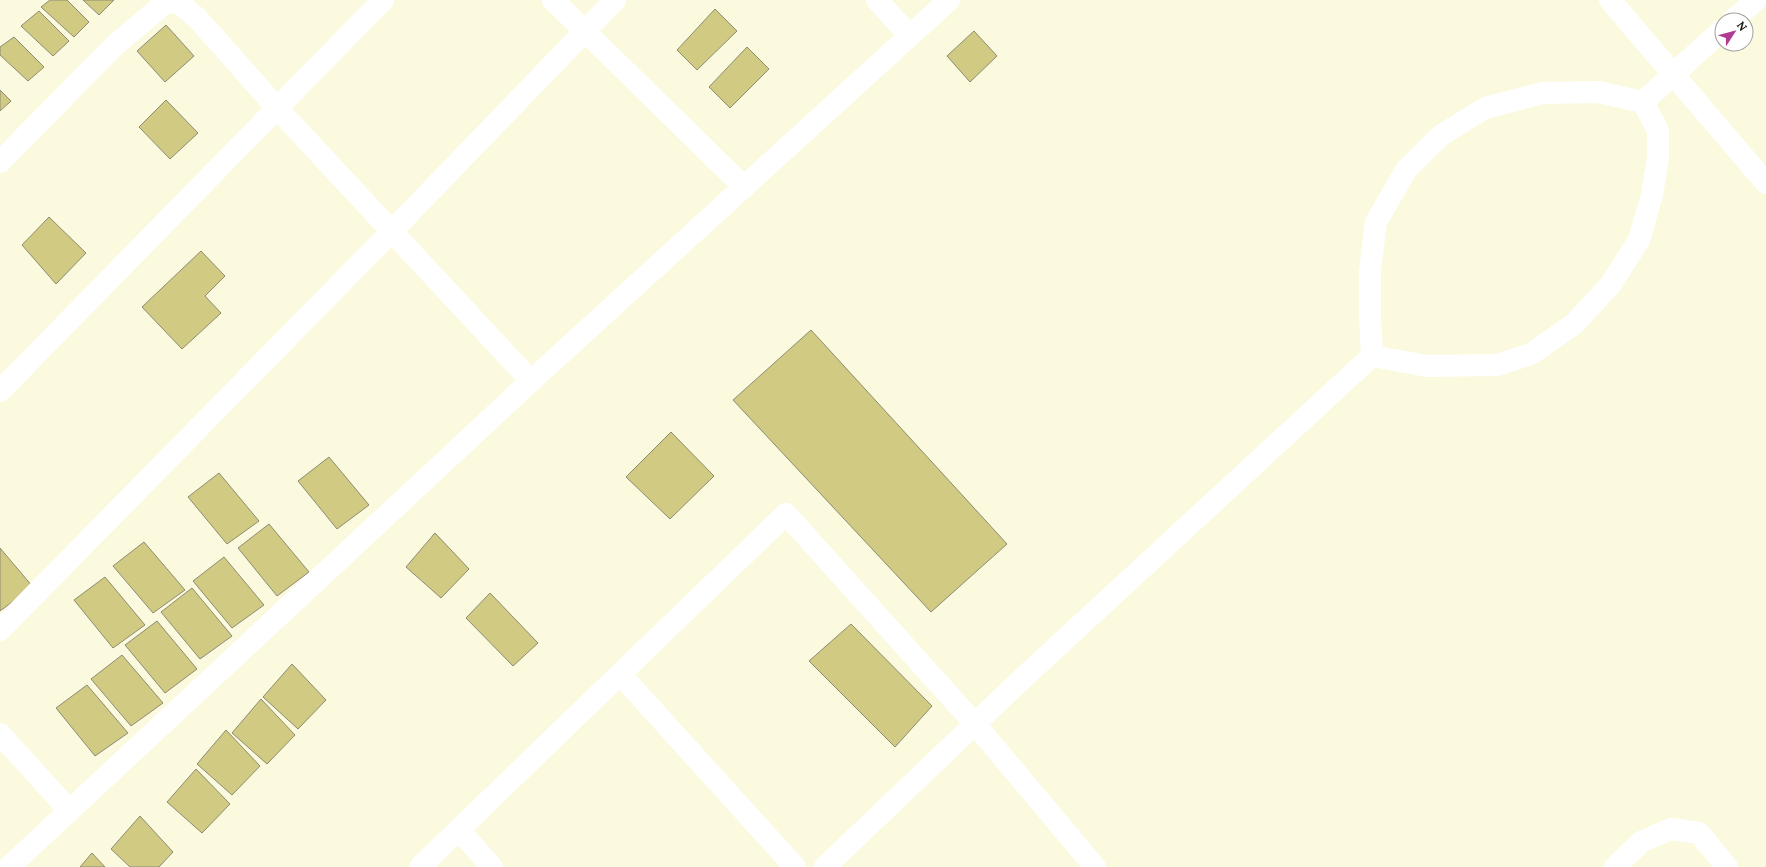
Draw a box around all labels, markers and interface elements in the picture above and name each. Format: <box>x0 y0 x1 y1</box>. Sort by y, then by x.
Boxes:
north arrow <box>1714 12 1754 52</box>
text: N <box>1734 19 1751 34</box>

